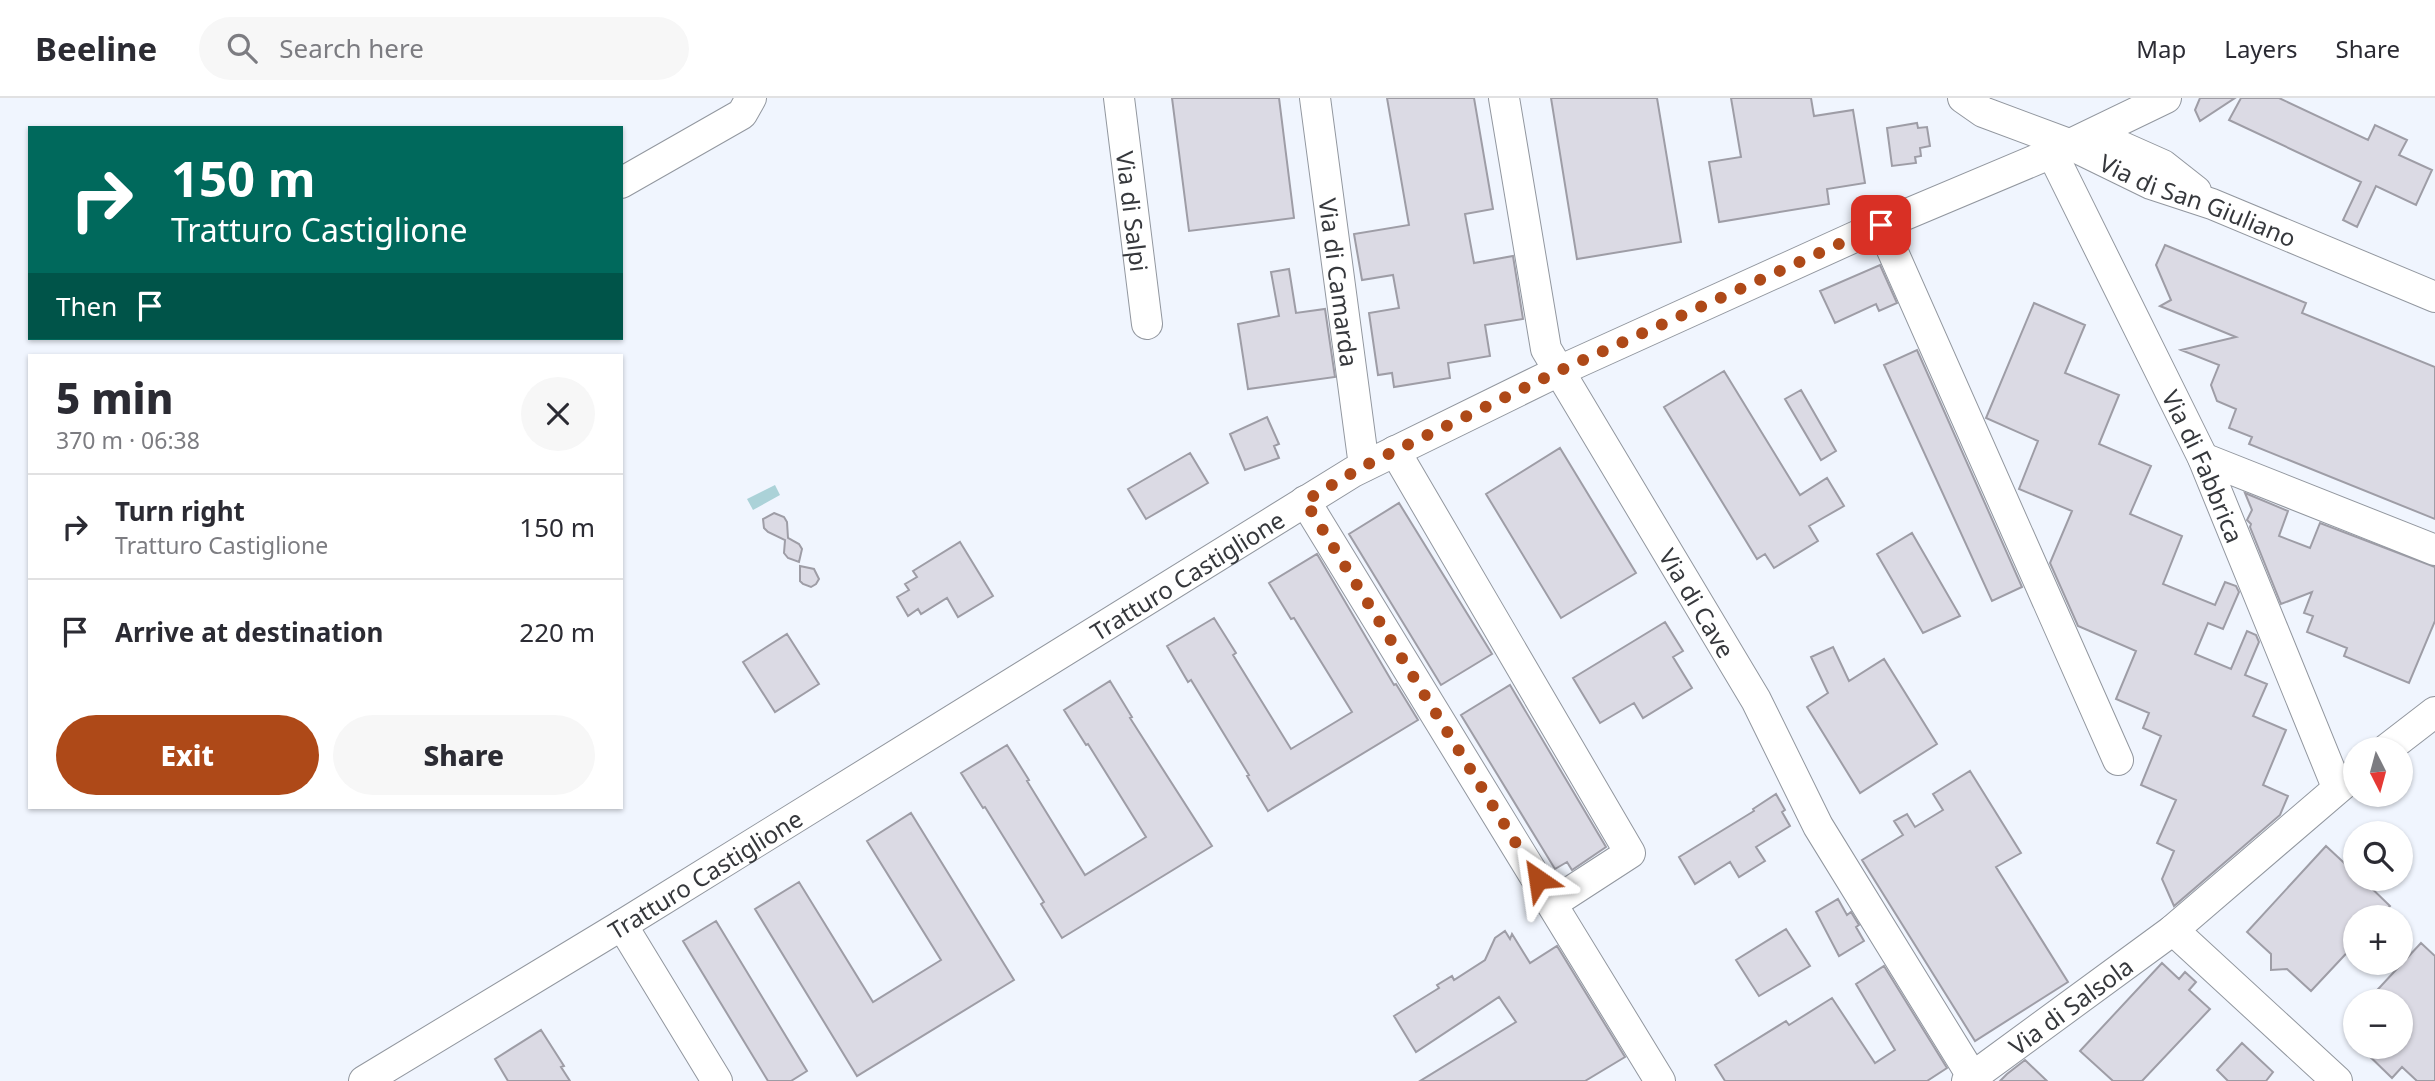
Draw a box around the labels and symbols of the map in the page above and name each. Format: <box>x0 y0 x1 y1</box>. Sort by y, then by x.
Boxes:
street label: Via di San Giuliano <box>2094 145 2301 254</box>
street label: Via di Salpi <box>1109 149 1157 273</box>
pin <box>1851 195 1911 255</box>
street label: Via di Camarda <box>1312 196 1367 369</box>
street label: Via di Fabbrica <box>2155 384 2252 547</box>
street label: Tratturo Castiglione <box>1084 502 1290 648</box>
street label: Via di Cave <box>1652 542 1743 663</box>
north arrow <box>2343 737 2413 807</box>
street label: Tratturo Castiglione <box>602 801 808 946</box>
position arrow <box>1501 842 1575 916</box>
street label: Via di Salsola <box>2002 949 2139 1062</box>

